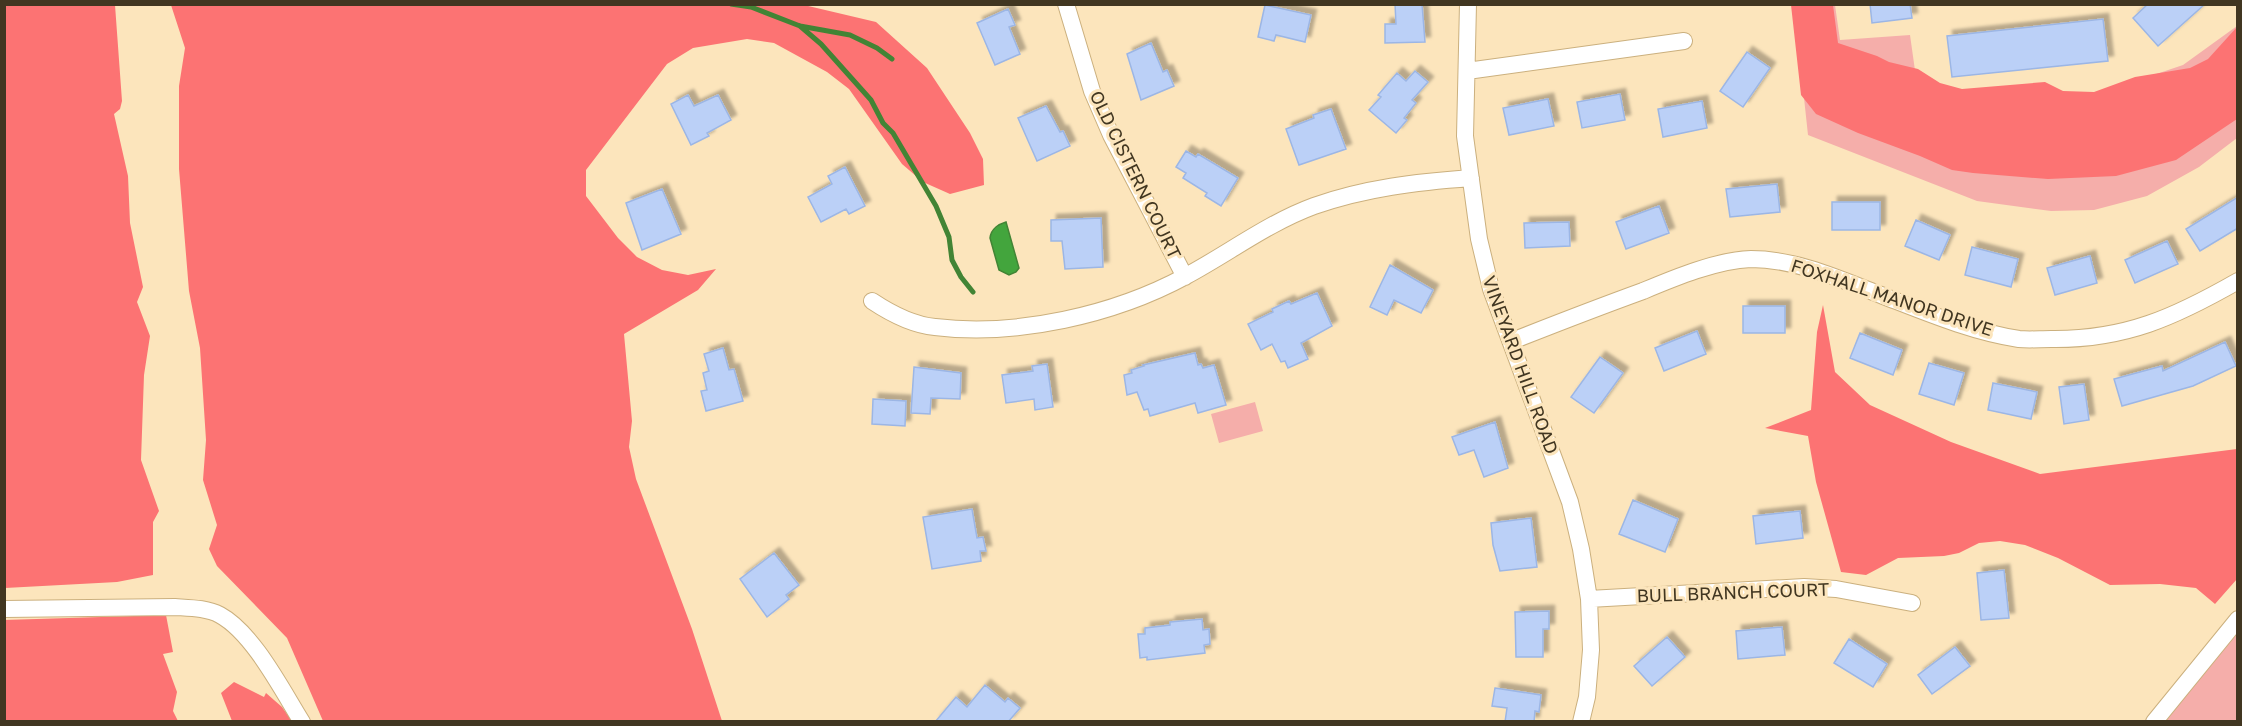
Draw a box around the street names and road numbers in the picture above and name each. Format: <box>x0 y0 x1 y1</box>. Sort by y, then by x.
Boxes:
street label: OLD CISTERN COURT <box>1086 87 1186 262</box>
street label: FOXHALL MANOR DRIVE <box>1789 254 1996 340</box>
street label: VINEYARD HILL ROAD <box>1478 273 1563 457</box>
street label: BULL BRANCH COURT <box>1636 578 1830 606</box>

